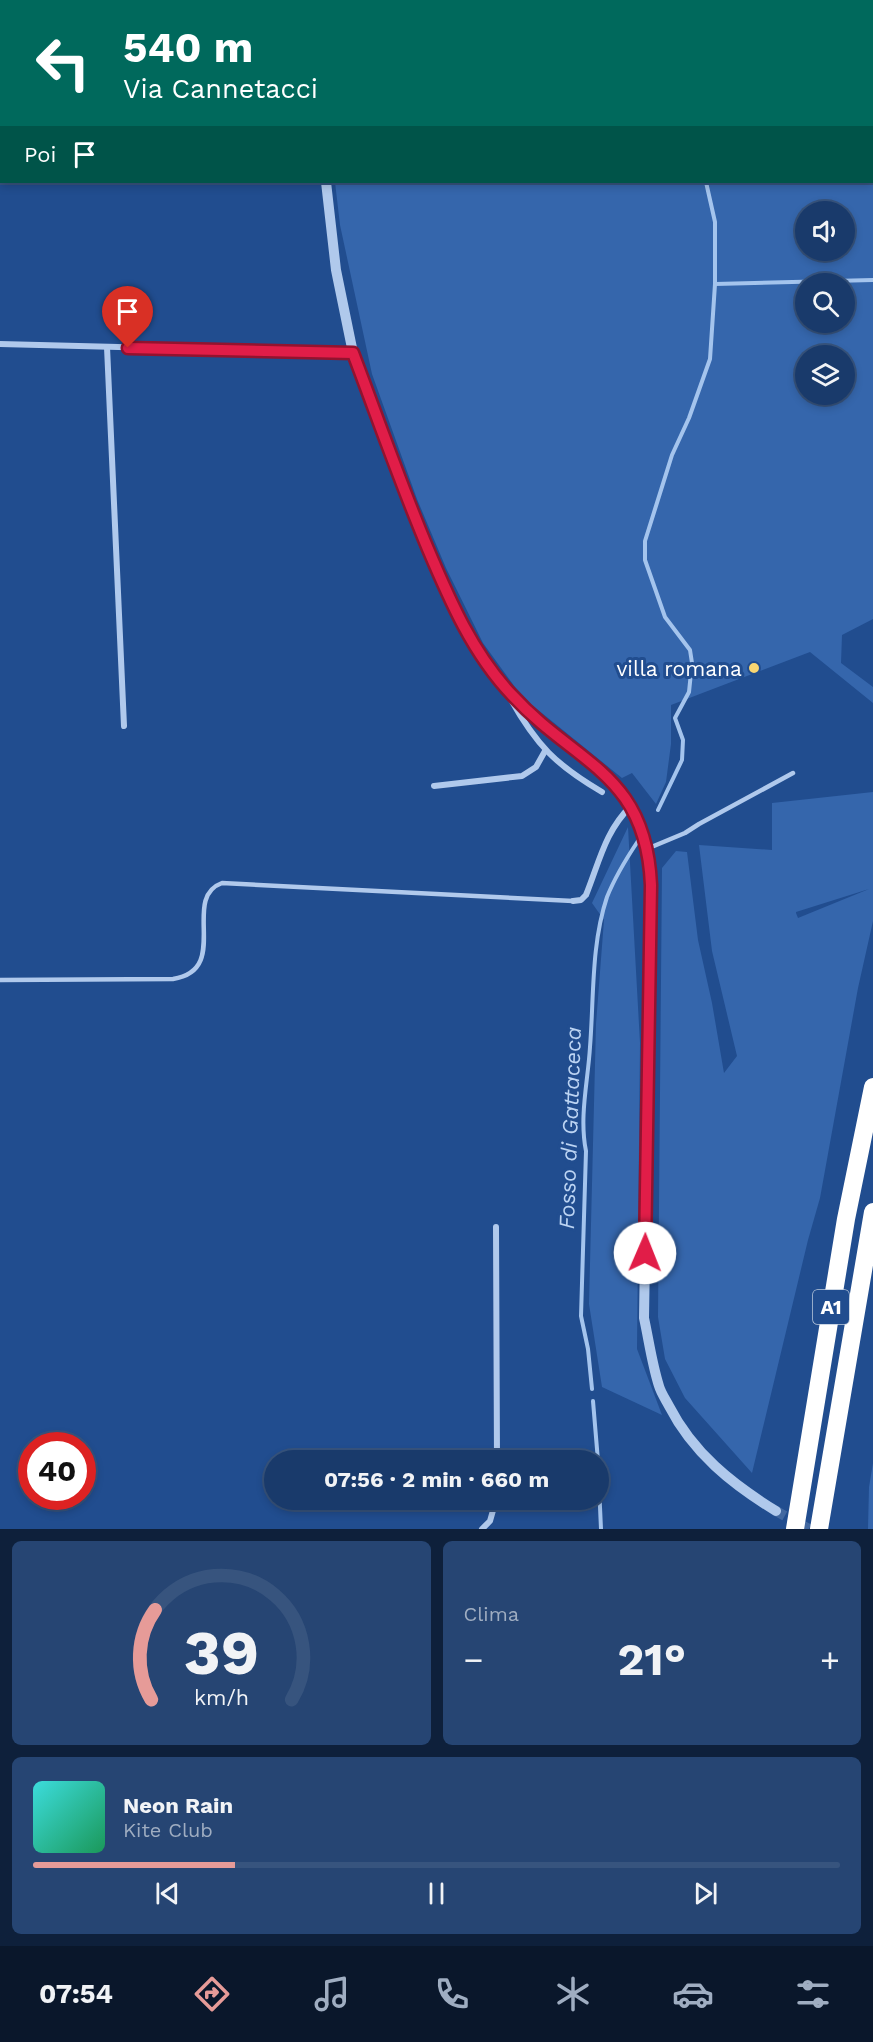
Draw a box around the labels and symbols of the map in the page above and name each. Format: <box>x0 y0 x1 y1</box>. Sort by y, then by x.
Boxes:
pin <box>102 286 153 348</box>
place label: villa romana <box>616 656 742 681</box>
marker: villa romana <box>747 661 761 675</box>
water label: Fosso di Gattaceca <box>554 1026 586 1230</box>
position arrow <box>613 1221 677 1285</box>
road number: A1 <box>813 1290 849 1324</box>
speed limit sign: 40 <box>18 1432 96 1510</box>

